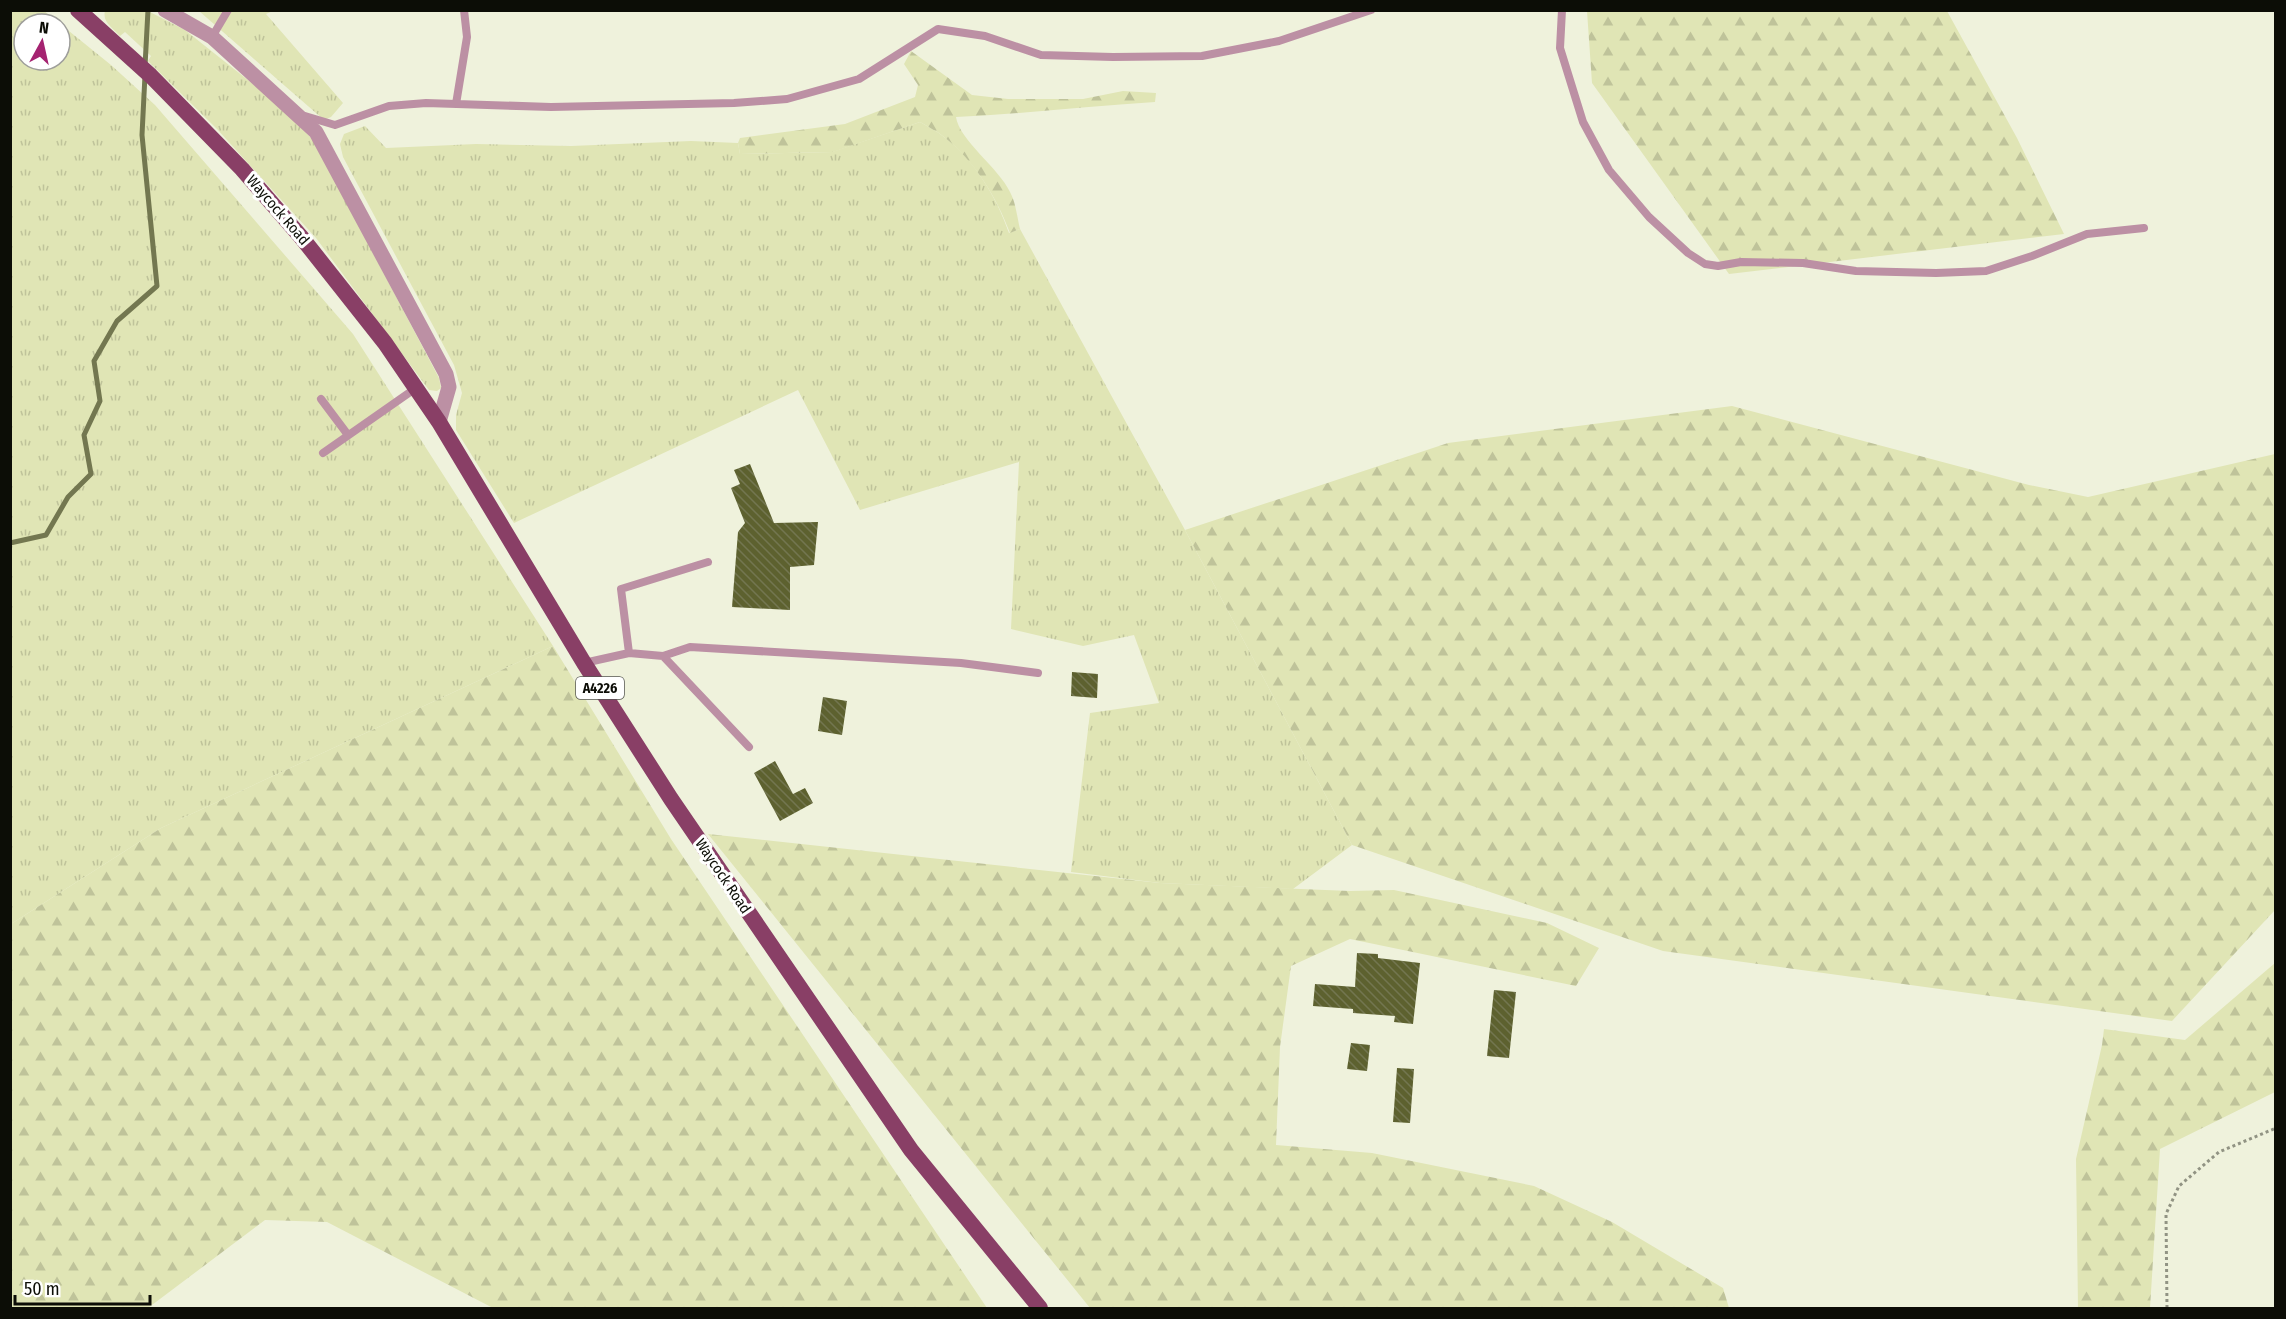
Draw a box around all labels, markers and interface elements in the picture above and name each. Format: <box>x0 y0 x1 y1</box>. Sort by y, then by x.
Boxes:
north arrow <box>12 12 72 72</box>
text: N <box>38 18 50 38</box>
street label: Waycock Road <box>243 171 313 249</box>
road number: A4226 <box>576 677 624 699</box>
street label: Waycock Road <box>691 835 755 917</box>
scale bar <box>15 1268 150 1306</box>
text: 50 m <box>24 1278 60 1300</box>

